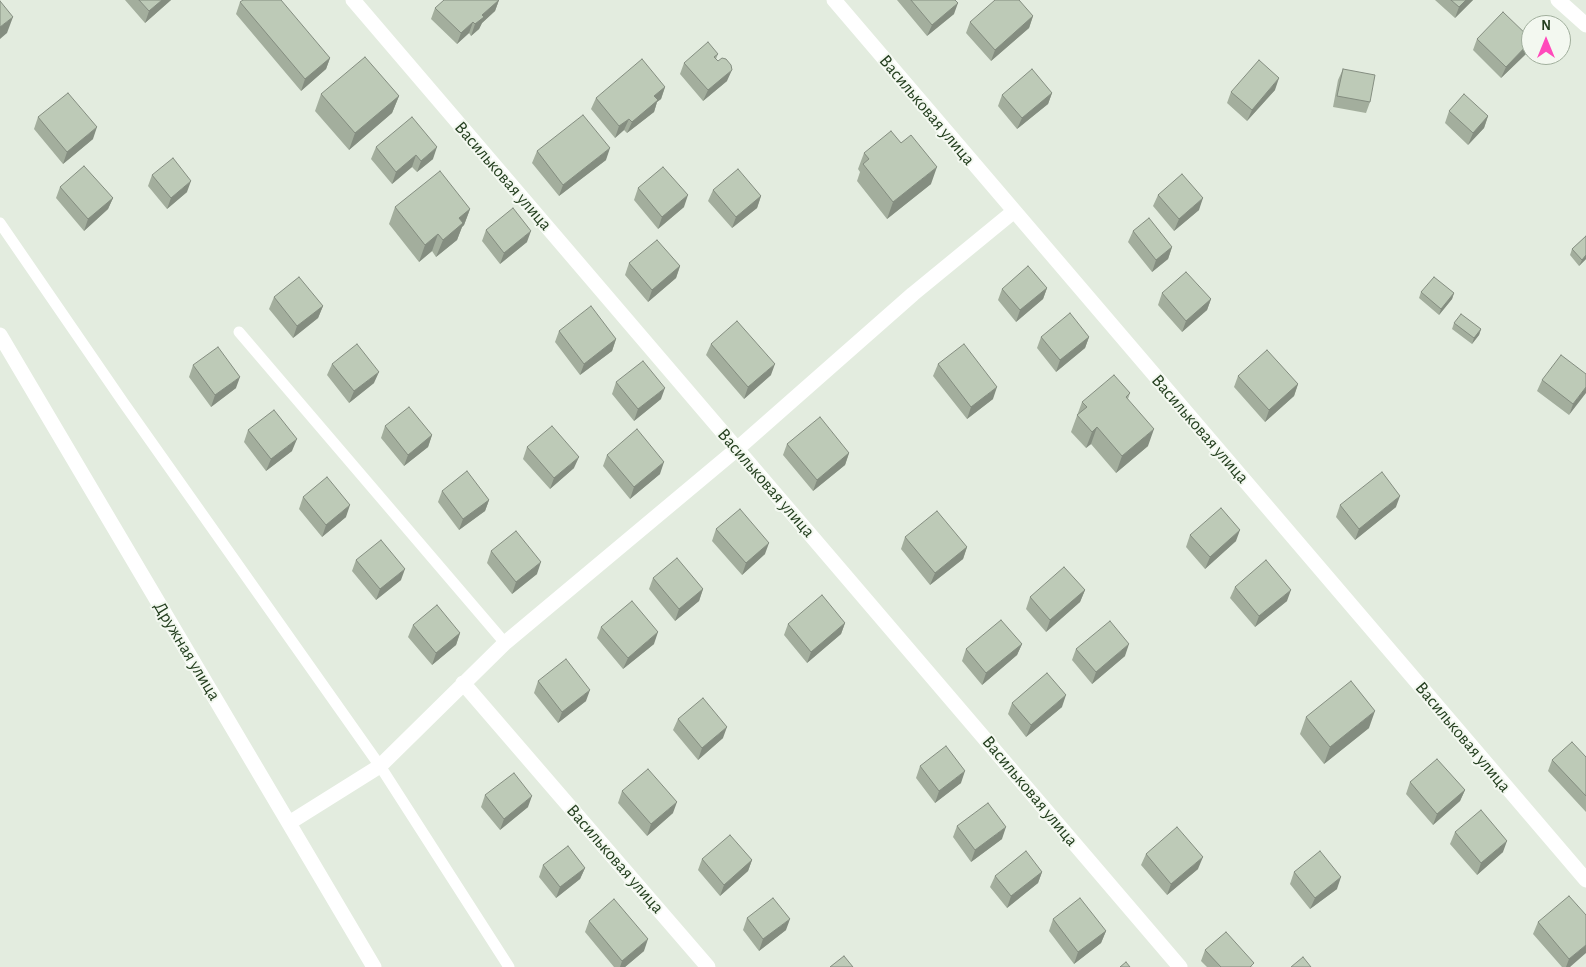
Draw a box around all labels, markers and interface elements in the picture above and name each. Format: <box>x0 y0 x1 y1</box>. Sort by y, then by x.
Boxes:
north arrow <box>1521 15 1571 65</box>
text: N <box>1541 19 1551 33</box>
street label: Васильковая улица <box>874 50 980 170</box>
street label: Васильковая улица <box>450 117 556 235</box>
street label: Васильковая улица <box>1147 370 1253 488</box>
street label: Васильковая улица <box>713 424 819 542</box>
street label: Дружная улица <box>149 598 225 704</box>
street label: Васильковая улица <box>1410 677 1516 797</box>
street label: Васильковая улица <box>977 731 1083 851</box>
street label: Васильковая улица <box>562 800 668 918</box>

